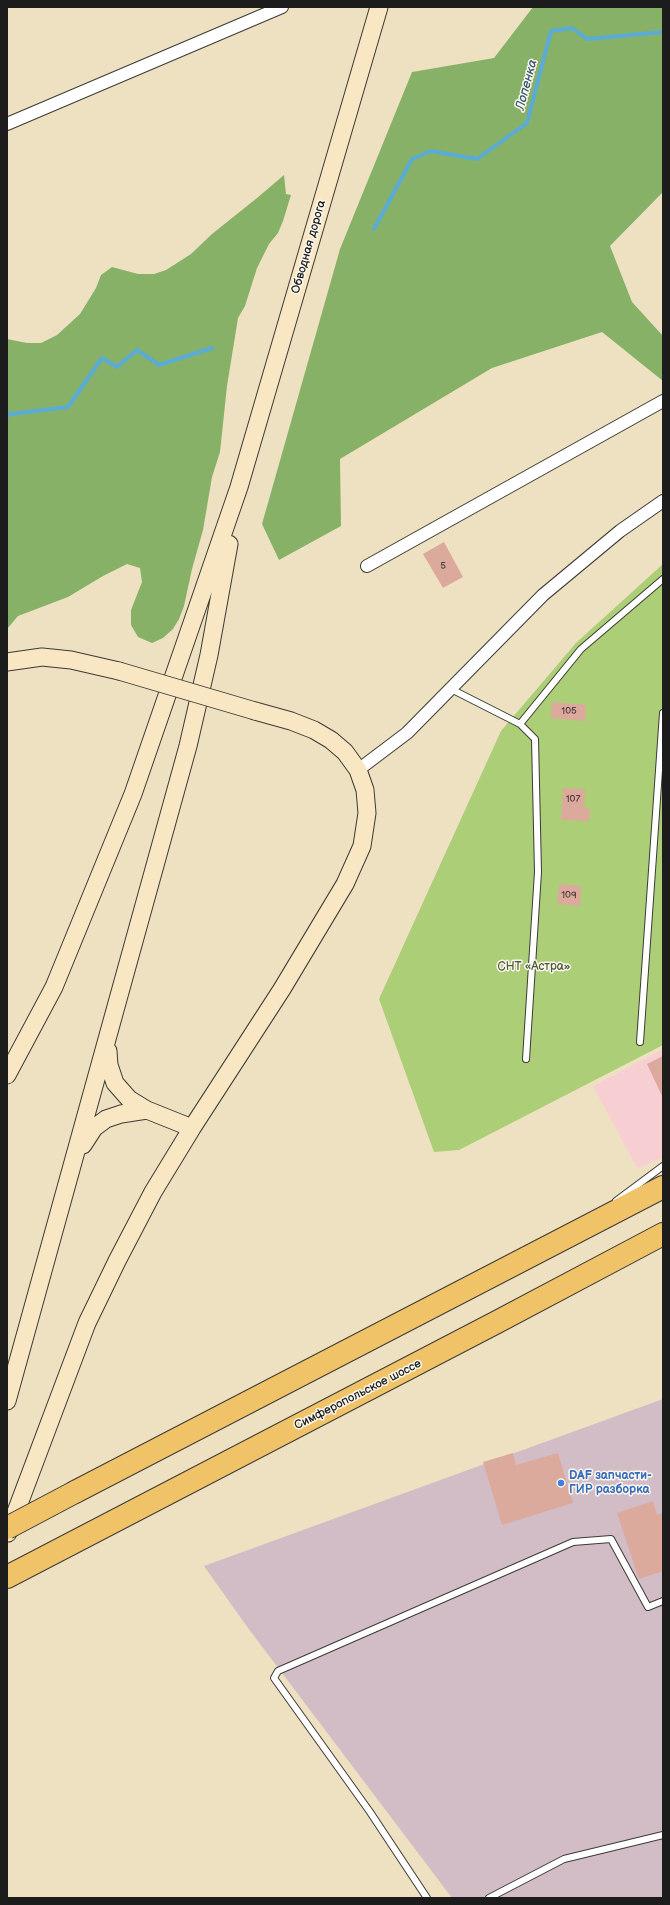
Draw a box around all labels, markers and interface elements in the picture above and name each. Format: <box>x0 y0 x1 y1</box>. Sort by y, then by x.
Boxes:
water label: Лопенка <box>513 58 541 112</box>
street label: Обводная дорога <box>289 199 329 295</box>
house number: 5 <box>440 560 446 572</box>
house number: 105 <box>561 705 577 717</box>
house number: 107 <box>566 793 580 805</box>
house number: 109 <box>561 889 577 901</box>
park label: СНТ «Астра» <box>498 960 570 974</box>
street label: Симферопольское шоссе <box>292 1357 424 1433</box>
place label: DAF запчасти- ГИР разборка <box>569 1469 652 1497</box>
marker: DAF запчасти- ГИР разборка <box>556 1478 566 1488</box>

